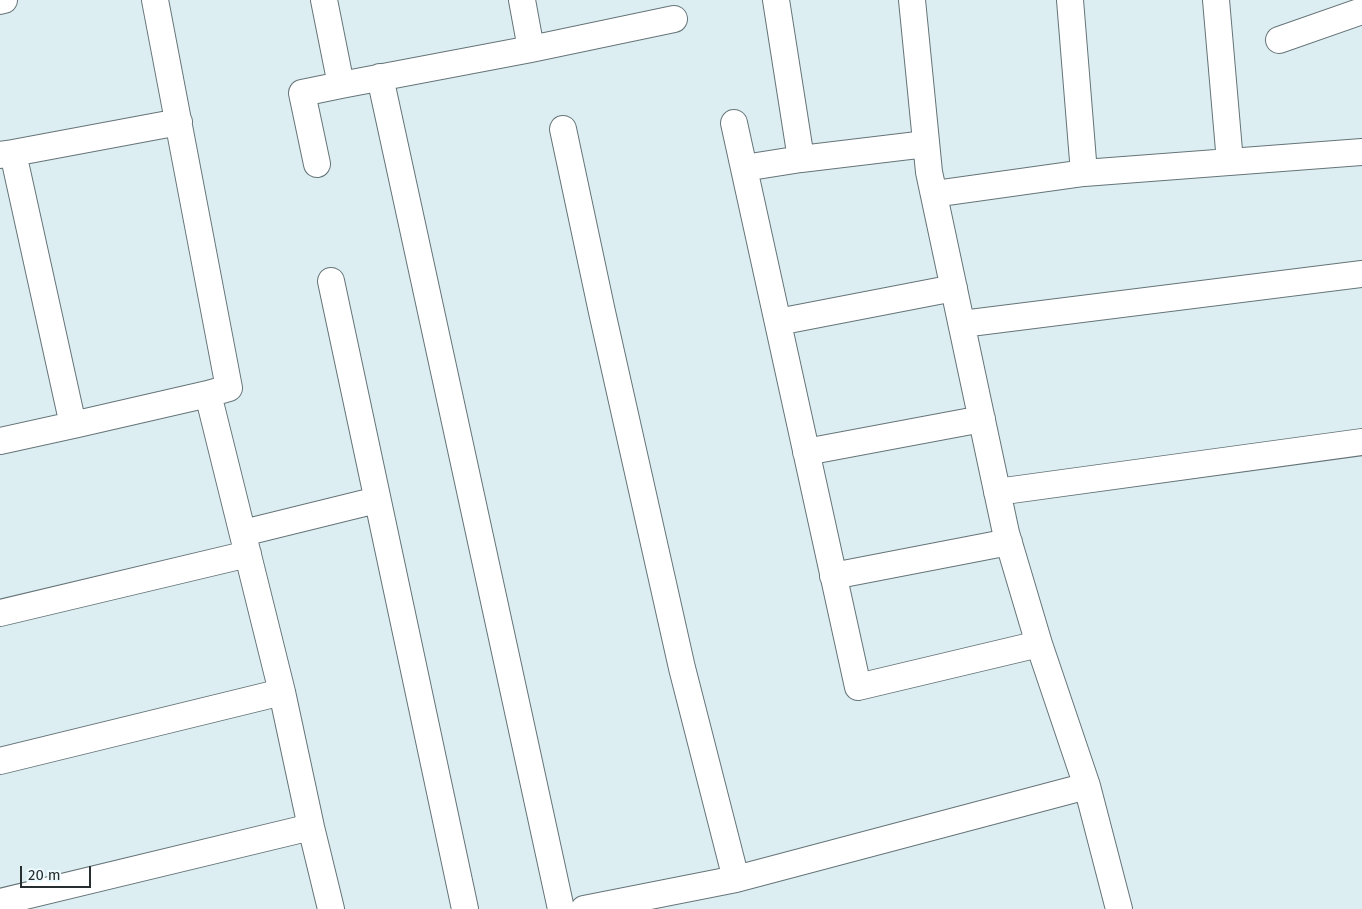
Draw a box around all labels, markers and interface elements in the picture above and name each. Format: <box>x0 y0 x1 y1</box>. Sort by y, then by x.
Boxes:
scale bar <box>22 856 94 888</box>
text: 20 m <box>28 866 61 884</box>

